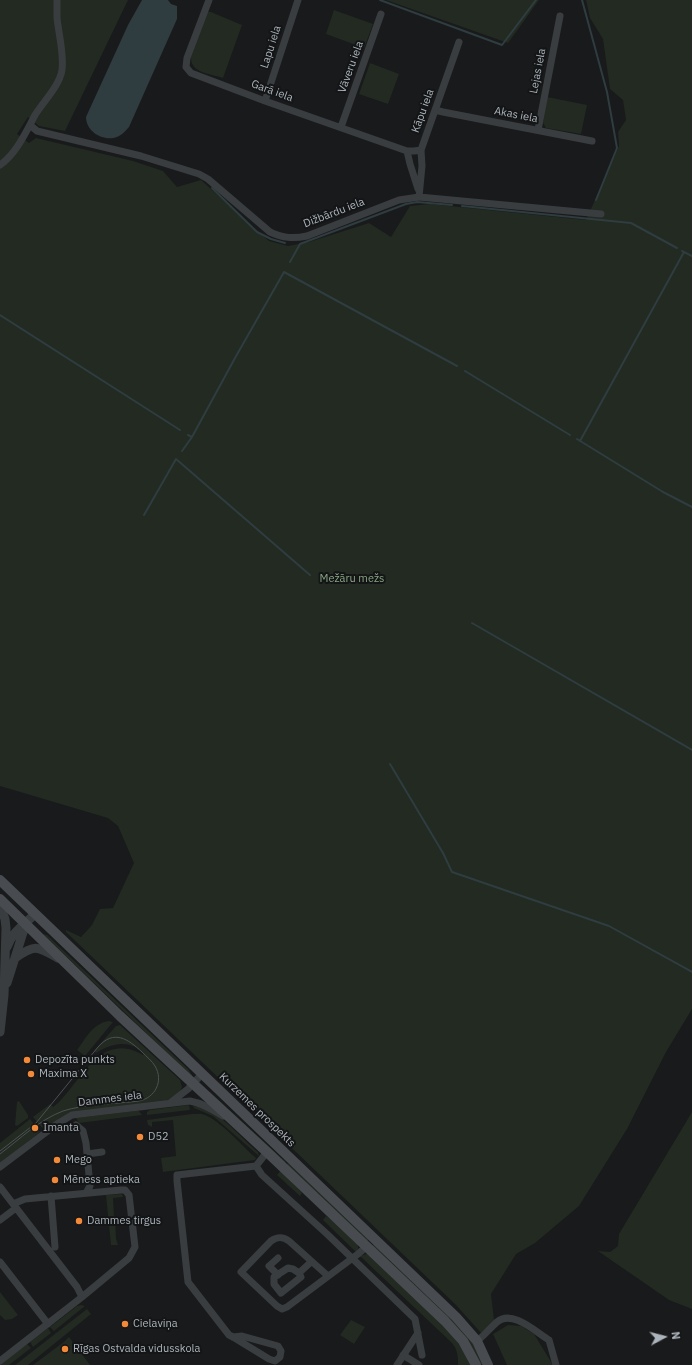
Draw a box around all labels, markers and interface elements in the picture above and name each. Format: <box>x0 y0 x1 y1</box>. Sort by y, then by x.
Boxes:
street label: Lapu iela <box>258 24 284 70</box>
street label: Vāveru iela <box>336 39 366 95</box>
street label: Lejas iela <box>527 47 549 95</box>
street label: Garā iela <box>249 77 295 105</box>
street label: Kāpu iela <box>409 87 437 135</box>
street label: Akas iela <box>493 104 539 126</box>
street label: Dižbārdu iela <box>302 195 366 231</box>
park label: Mežāru mežs <box>320 572 384 586</box>
place label: Depozīta punkts <box>35 1053 115 1067</box>
marker: Depozīta punkts <box>22 1055 32 1065</box>
place label: Maxima X <box>39 1067 87 1081</box>
marker: Maxima X <box>26 1069 36 1079</box>
street label: Kurzemes prospekts <box>216 1070 298 1150</box>
street label: Dammes iela <box>77 1089 143 1109</box>
place label: Imanta <box>43 1121 79 1135</box>
marker: Imanta <box>30 1123 40 1133</box>
place label: D52 <box>148 1130 169 1144</box>
marker: D52 <box>135 1132 145 1142</box>
place label: Mego <box>65 1153 92 1167</box>
marker: Mego <box>52 1155 62 1165</box>
place label: Mēness aptieka <box>63 1173 140 1187</box>
marker: Mēness aptieka <box>50 1175 60 1185</box>
place label: Dammes tirgus <box>87 1214 161 1228</box>
marker: Dammes tirgus <box>74 1216 84 1226</box>
place label: Cielaviņa <box>133 1317 178 1331</box>
north arrow <box>644 1317 684 1357</box>
marker: Cielaviņa <box>120 1319 130 1329</box>
text: N <box>668 1331 683 1340</box>
place label: Rīgas Ostvalda vidusskola <box>73 1342 200 1356</box>
marker: Rīgas Ostvalda vidusskola <box>60 1344 70 1354</box>

